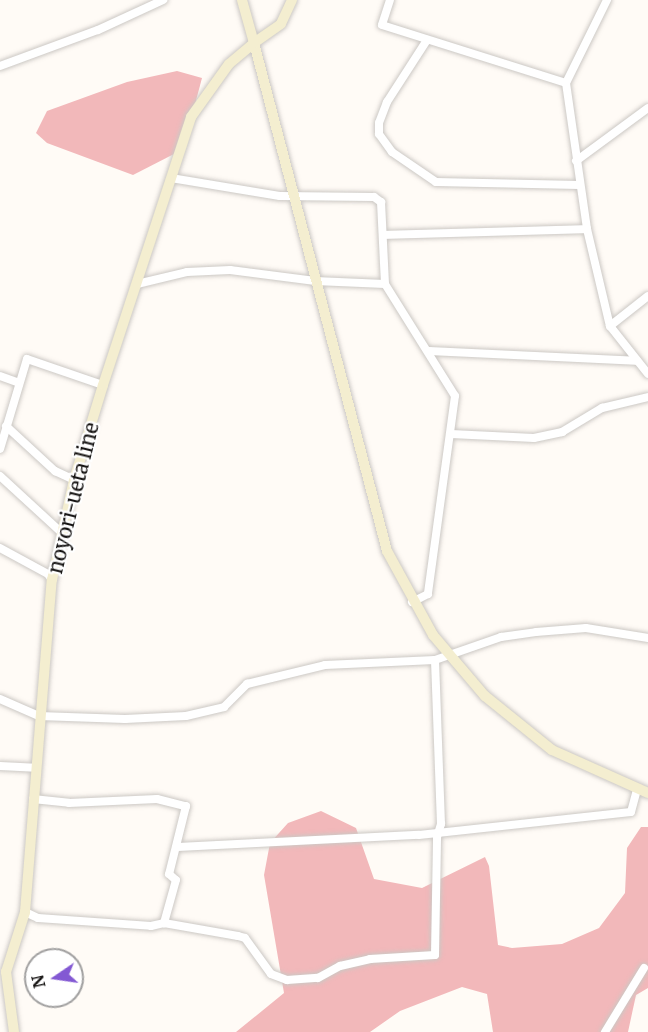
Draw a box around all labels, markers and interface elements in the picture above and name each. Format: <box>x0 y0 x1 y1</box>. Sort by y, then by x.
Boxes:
street label: noyori-ueta line <box>43 420 103 576</box>
north arrow <box>24 948 84 1008</box>
text: N <box>27 973 50 990</box>

